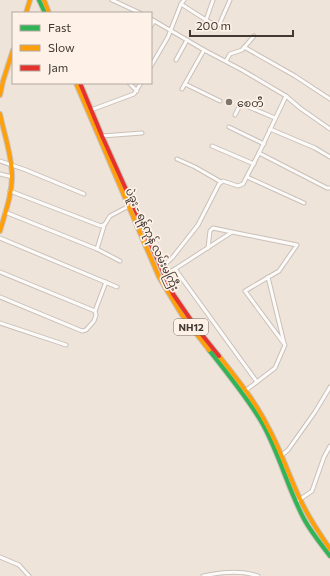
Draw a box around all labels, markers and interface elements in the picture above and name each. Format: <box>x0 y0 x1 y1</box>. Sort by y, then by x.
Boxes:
legend <box>12 12 152 84</box>
scale bar <box>190 12 293 38</box>
text: 200 m <box>196 18 231 32</box>
text: Fast <box>48 20 71 34</box>
text: Slow <box>48 40 75 54</box>
text: Jam <box>48 60 68 75</box>
place label: စေတီ <box>237 96 264 109</box>
marker: စေတီ <box>224 97 234 107</box>
street label: ပဲခူး - ရန်ကုန် လမ်းမကြီး <box>121 186 183 294</box>
road number: NH12 <box>174 319 208 335</box>

